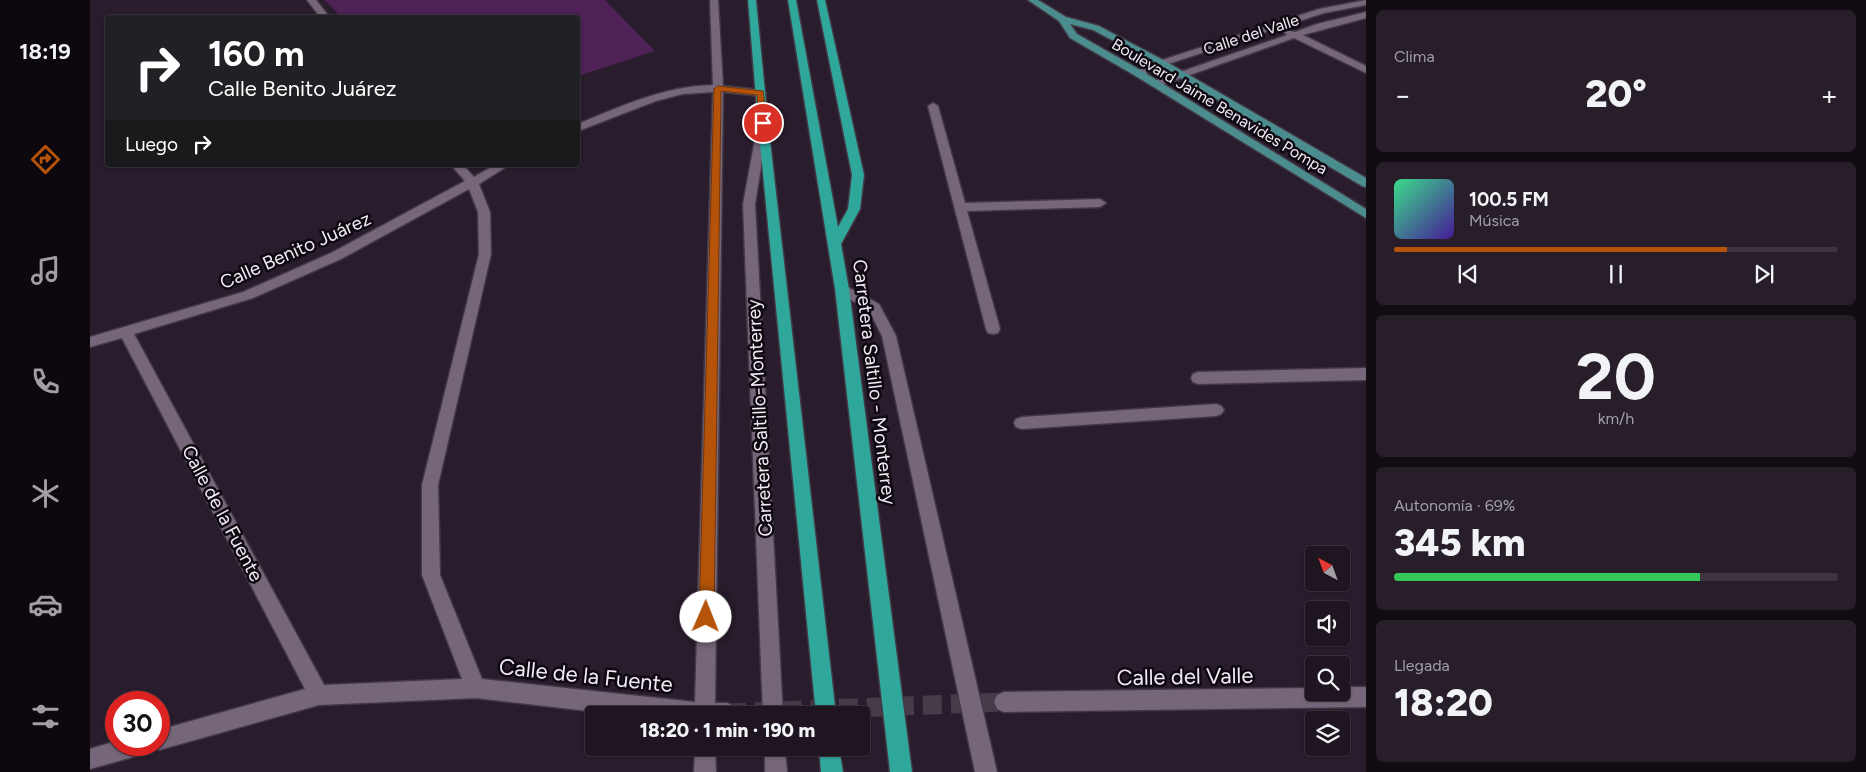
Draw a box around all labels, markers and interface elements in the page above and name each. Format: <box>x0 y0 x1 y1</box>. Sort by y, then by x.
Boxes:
street label: Calle del Valle <box>1201 10 1302 59</box>
text: 160 m <box>208 33 305 75</box>
street label: Boulevard Jaime Benavides Pompa <box>1109 34 1331 178</box>
icon: right <box>125 35 190 100</box>
text: 18:19 <box>19 38 71 65</box>
text: Clima <box>1394 47 1435 66</box>
text: 20° <box>1585 71 1647 117</box>
text: Calle Benito Juárez <box>208 75 397 102</box>
text: − <box>1394 78 1411 112</box>
text: + <box>1821 78 1838 112</box>
pin <box>742 102 784 144</box>
icon: arrive <box>749 109 777 137</box>
icon: right <box>188 130 216 158</box>
text: Luego <box>125 133 178 156</box>
icon: directions <box>28 142 63 177</box>
text: 100.5 FM <box>1469 188 1549 211</box>
street label: Calle Benito Juárez <box>216 207 374 294</box>
text: Música <box>1469 211 1519 230</box>
icon: music <box>28 253 63 288</box>
street label: Carretera Saltillo - Monterrey <box>848 258 901 506</box>
icon: previous <box>1454 260 1482 288</box>
icon: pause <box>1602 260 1630 288</box>
icon: next <box>1750 260 1778 288</box>
street label: Carretera Saltillo-Monterrey <box>742 299 777 537</box>
text: 20 <box>1576 337 1656 415</box>
icon: phone <box>28 364 63 399</box>
text: km/h <box>1598 409 1634 428</box>
street label: Calle de la Fuente <box>177 441 268 585</box>
icon: climate <box>28 476 63 511</box>
text: Autonomía · 69% <box>1394 496 1515 515</box>
text: 345 km <box>1394 520 1526 566</box>
north arrow <box>1305 546 1350 591</box>
map controls <box>1305 546 1350 756</box>
icon: car <box>28 587 63 622</box>
position arrow <box>679 590 731 642</box>
button: sound <box>1305 601 1350 646</box>
street label: Calle de la Fuente <box>498 653 674 698</box>
button: search <box>1305 656 1350 701</box>
text: Llegada <box>1394 656 1450 675</box>
street label: Calle del Valle <box>1116 662 1254 691</box>
text: 18:20 <box>1394 680 1493 726</box>
speed limit sign: 30 <box>105 691 170 756</box>
icon: filters <box>28 699 63 734</box>
button: layers <box>1305 711 1350 756</box>
text: 18:20 · 1 min · 190 m <box>640 719 815 742</box>

